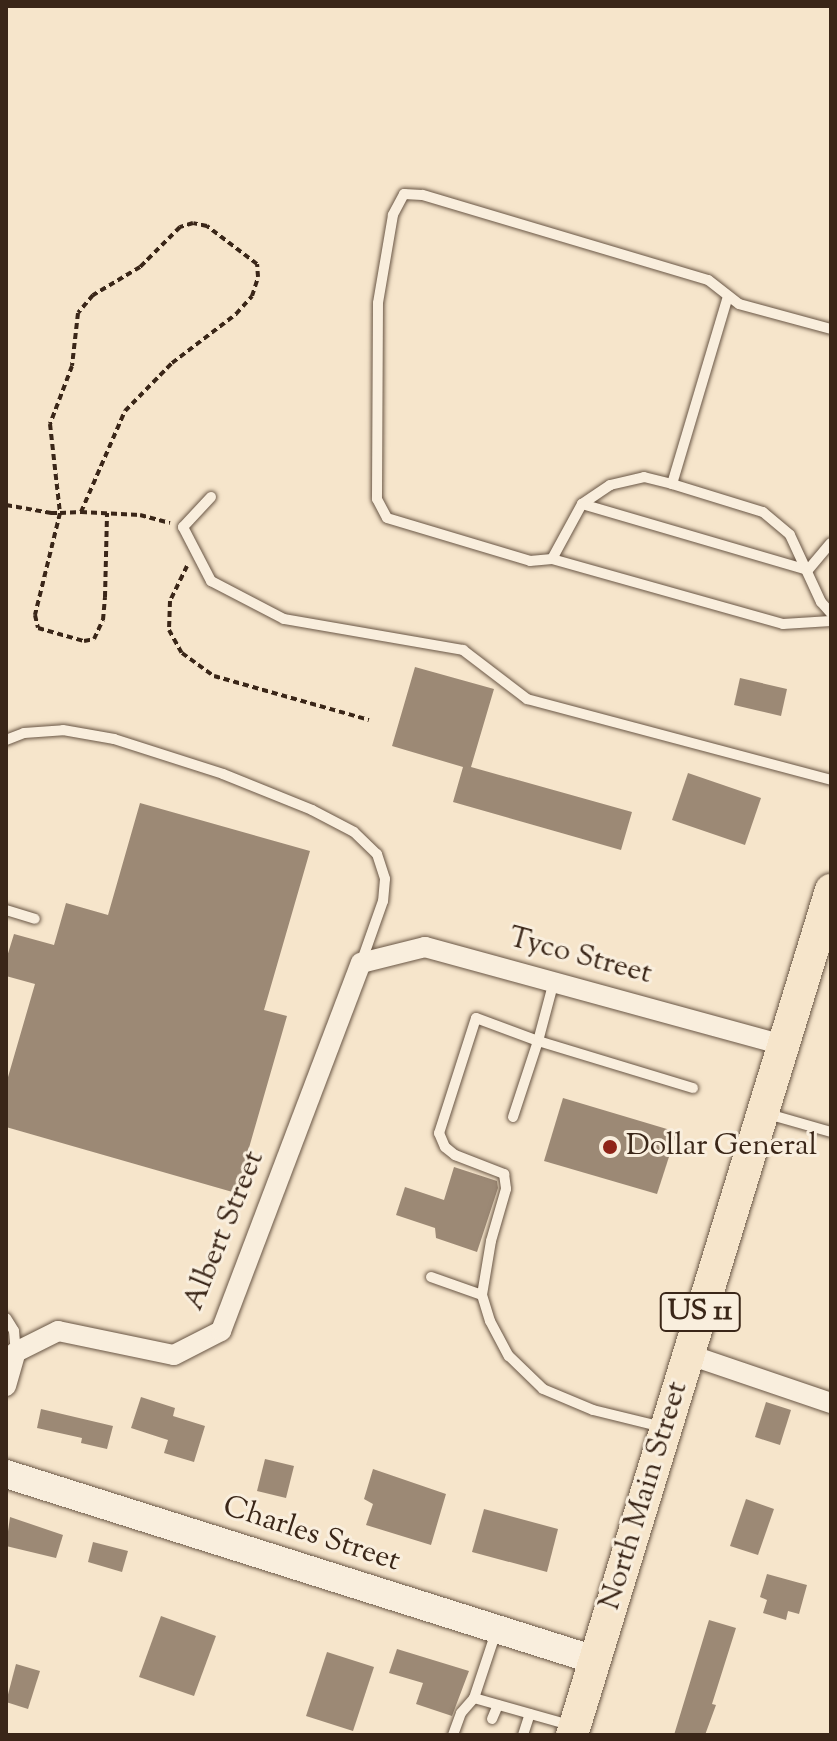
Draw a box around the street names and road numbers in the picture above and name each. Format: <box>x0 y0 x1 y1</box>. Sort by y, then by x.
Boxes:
street label: Tyco Street <box>505 921 655 993</box>
street label: Albert Street <box>177 1146 273 1316</box>
road number: US 11 <box>658 1288 742 1336</box>
street label: North Main Street <box>593 1377 697 1615</box>
street label: Charles Street <box>218 1489 404 1581</box>

